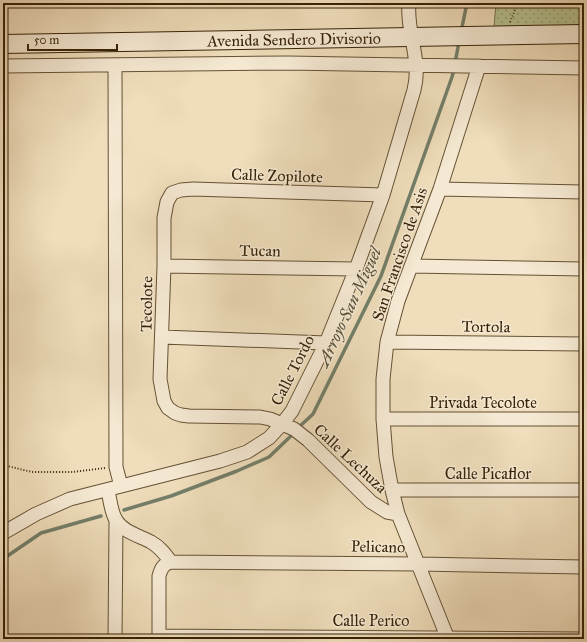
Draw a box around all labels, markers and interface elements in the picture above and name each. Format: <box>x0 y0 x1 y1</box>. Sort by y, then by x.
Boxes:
scale bar <box>28 26 117 52</box>
street label: Avenida Sendero Divisorio <box>206 28 381 51</box>
text: 50 m <box>34 33 59 47</box>
street label: Calle Zopilote <box>231 164 323 187</box>
street label: San Francisco de Asis <box>368 185 431 323</box>
street label: Tucan <box>239 241 281 260</box>
water label: Arroyo San Miguel <box>312 243 387 372</box>
street label: Tecolote <box>137 276 156 332</box>
street label: Tortola <box>462 317 511 336</box>
street label: Calle Tordo <box>267 332 318 409</box>
street label: Privada Tecolote <box>429 393 537 412</box>
street label: Calle Lechuza <box>310 420 391 497</box>
street label: Calle Picaflor <box>445 464 531 483</box>
street label: Pelicano <box>351 537 405 556</box>
street label: Calle Perico <box>332 611 410 630</box>

